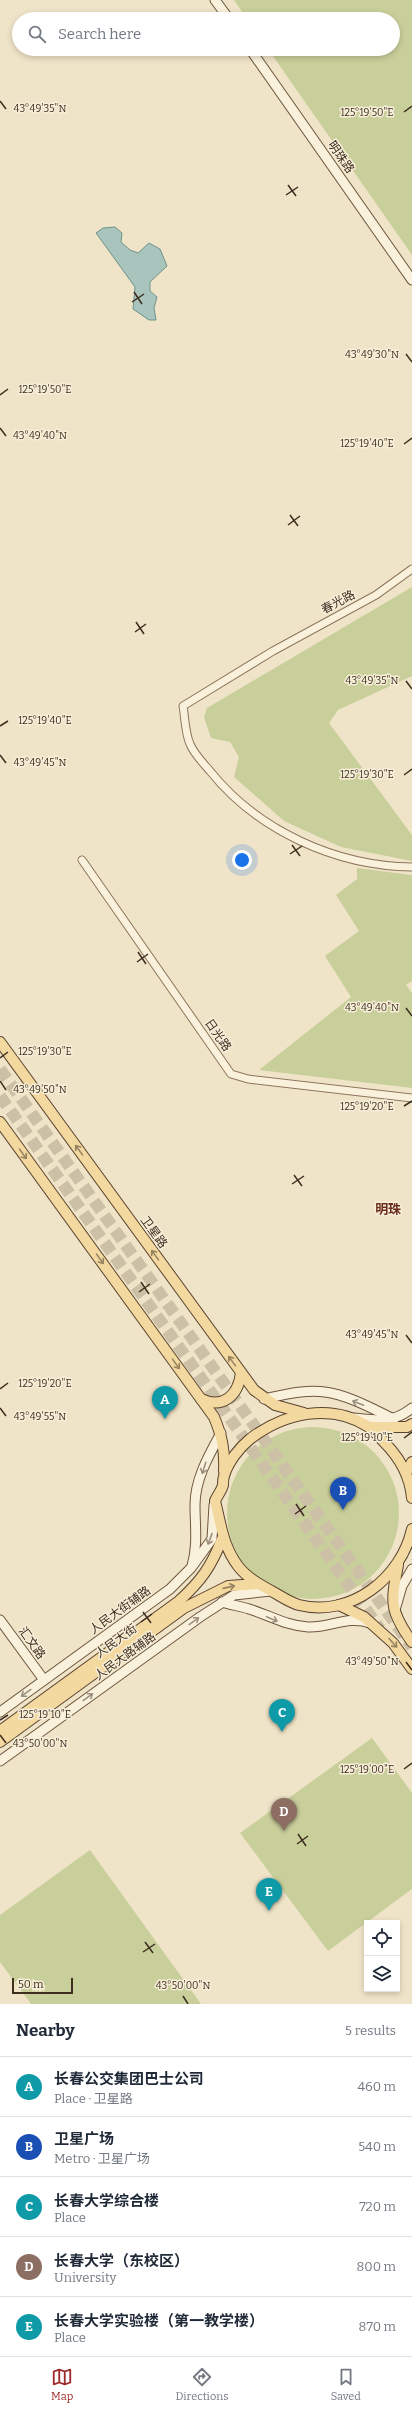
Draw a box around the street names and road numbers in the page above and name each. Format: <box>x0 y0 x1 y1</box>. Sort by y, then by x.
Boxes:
street label: 明珠路 <box>325 138 357 176</box>
street label: 春光路 <box>319 587 357 617</box>
street label: 日光路 <box>202 1016 234 1054</box>
street label: 卫星路 <box>138 1213 170 1251</box>
street label: 人民大街辅路 <box>87 1583 153 1637</box>
street label: 人民大街 <box>92 1621 140 1661</box>
street label: 汇文路 <box>16 1624 48 1662</box>
street label: 人民大路辅路 <box>92 1629 158 1683</box>

